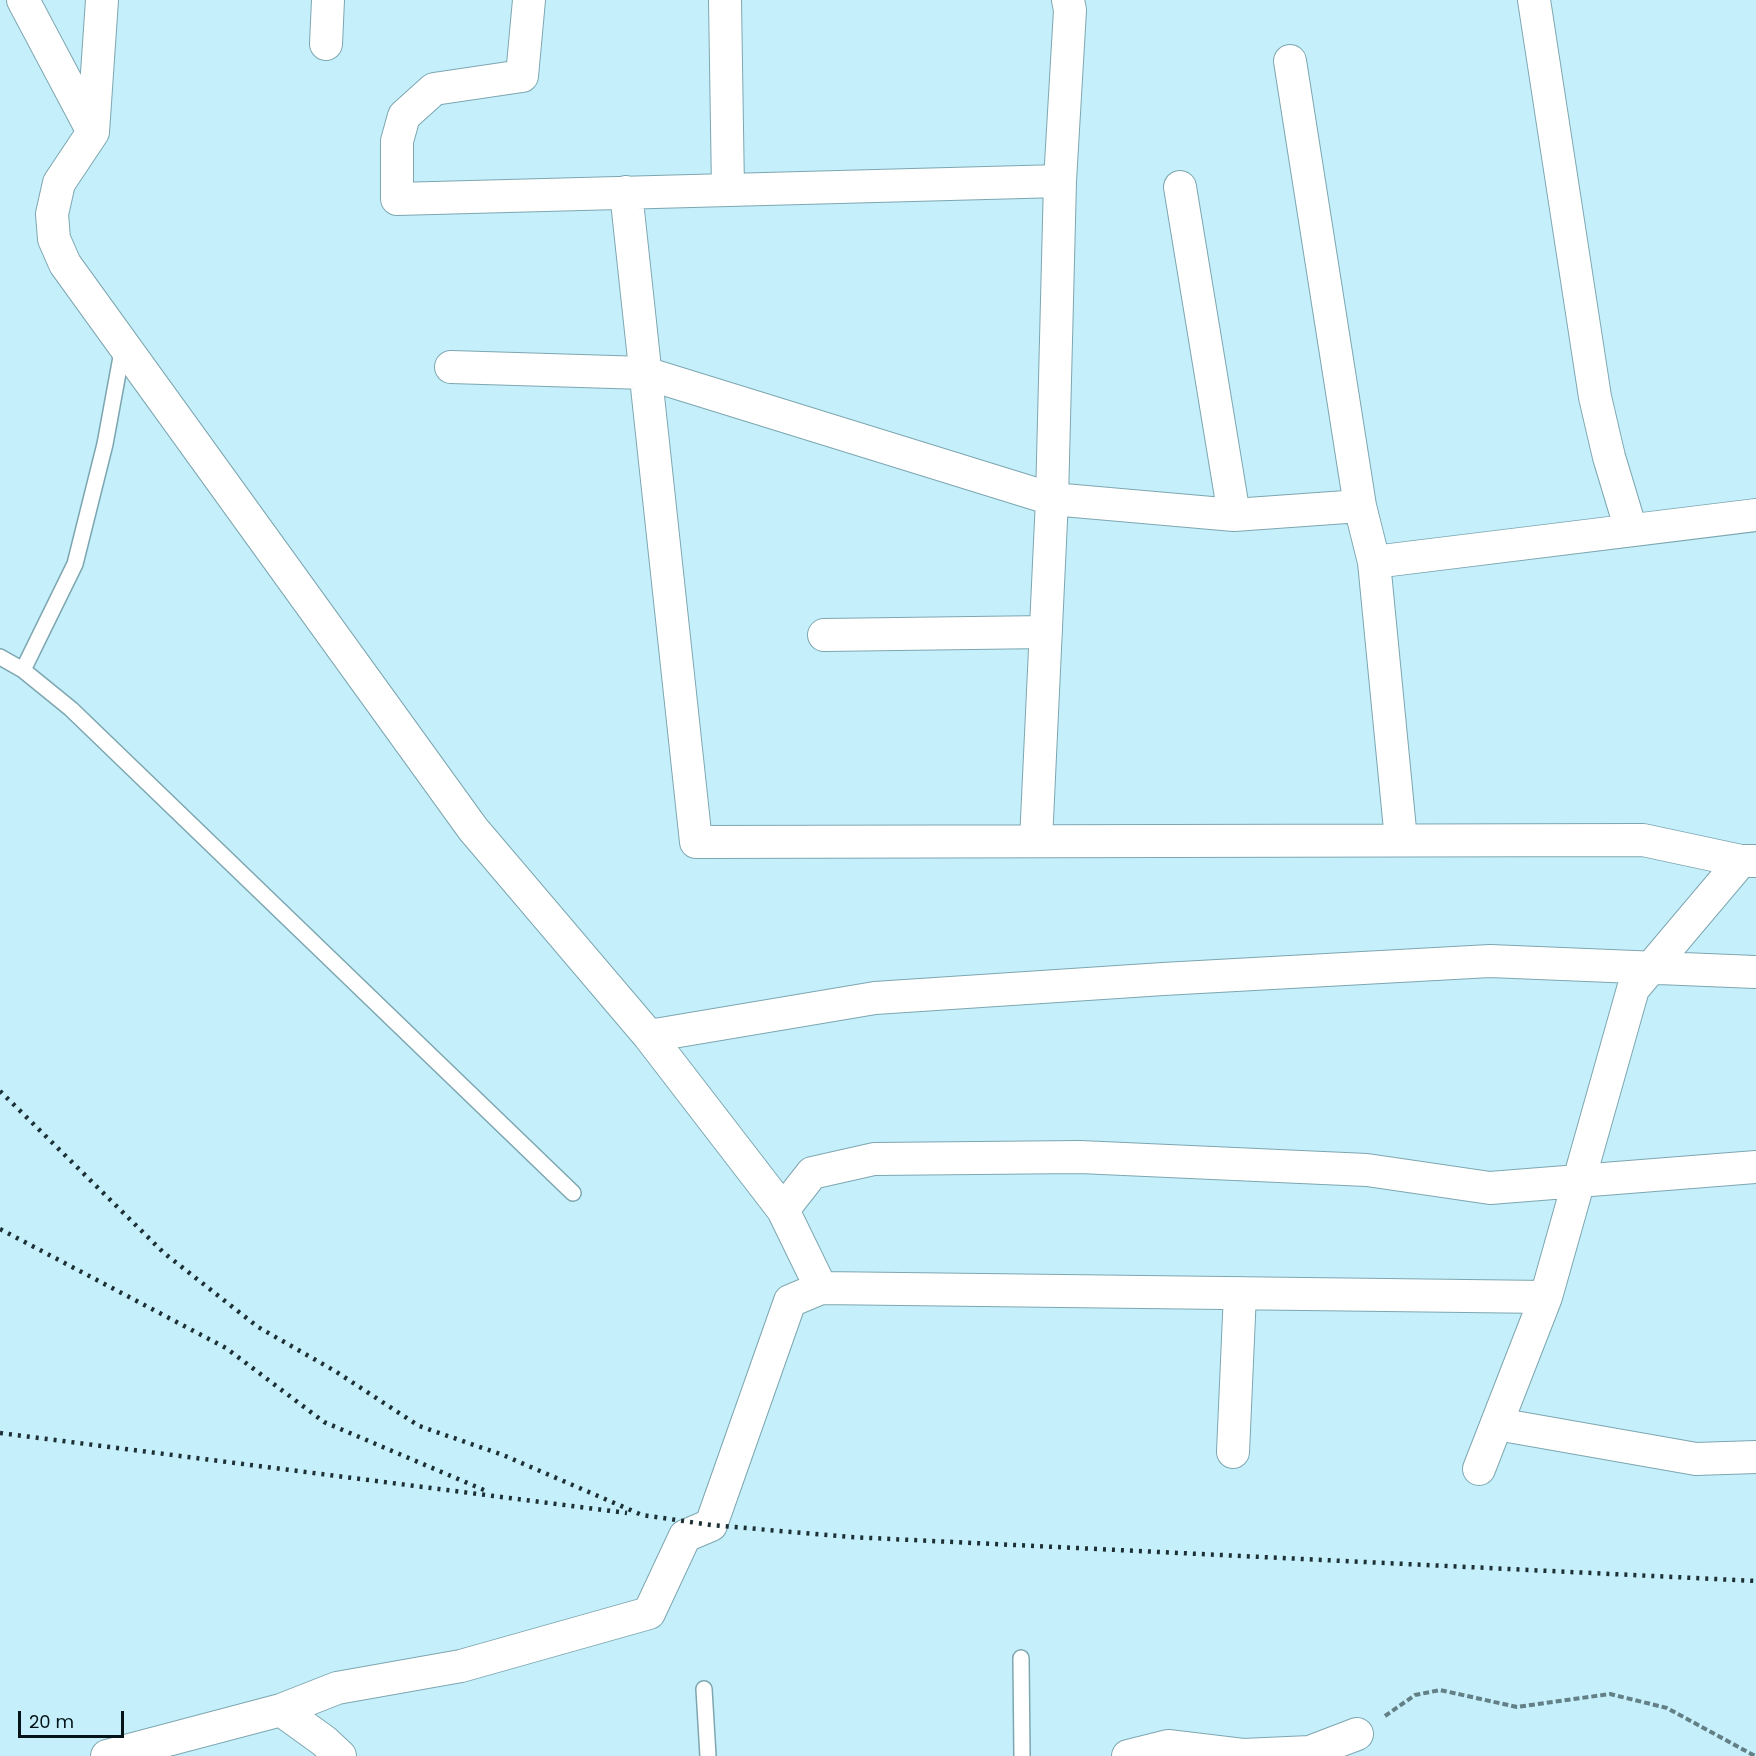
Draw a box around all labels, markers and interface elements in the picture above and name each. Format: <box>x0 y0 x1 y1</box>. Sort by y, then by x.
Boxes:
scale bar <box>21 1699 128 1737</box>
text: 20 m <box>29 1709 74 1734</box>

